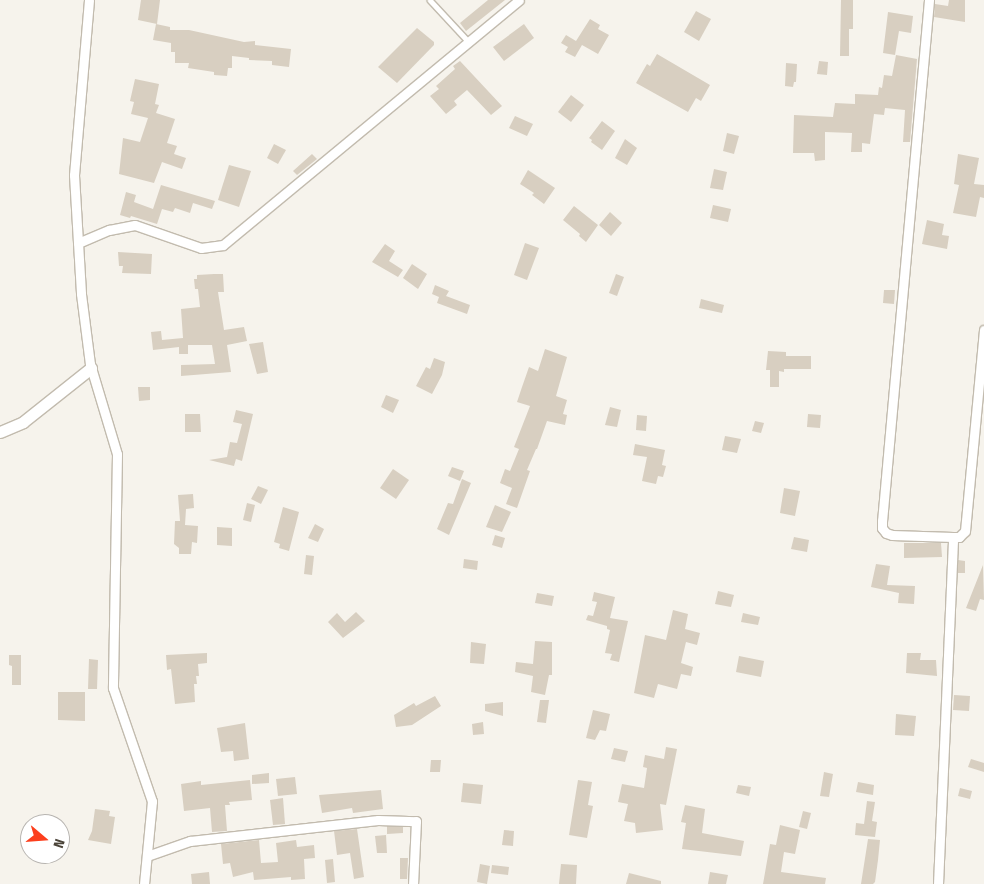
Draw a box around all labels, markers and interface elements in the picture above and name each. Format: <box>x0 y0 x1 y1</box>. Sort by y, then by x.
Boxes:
north arrow <box>20 814 70 864</box>
text: N <box>49 837 68 850</box>

